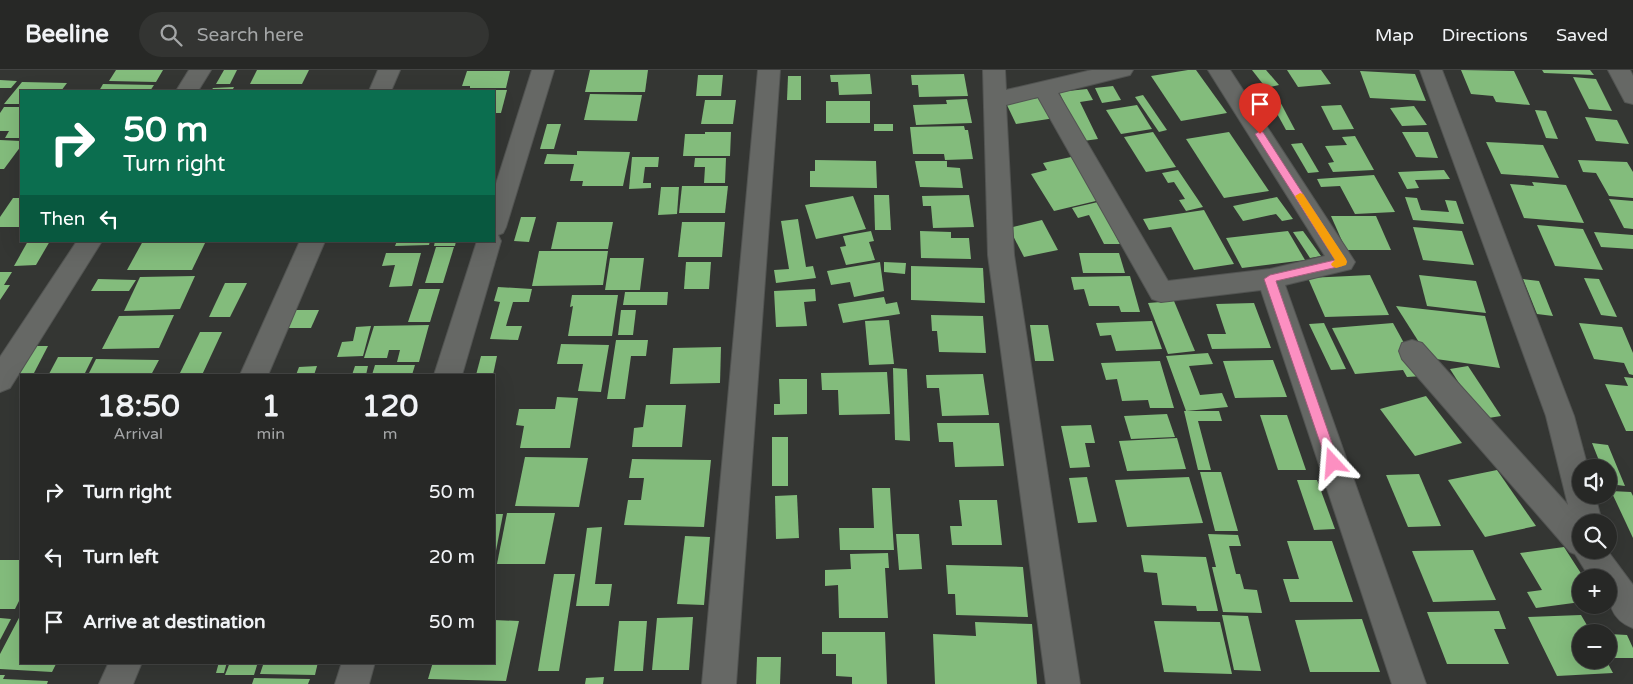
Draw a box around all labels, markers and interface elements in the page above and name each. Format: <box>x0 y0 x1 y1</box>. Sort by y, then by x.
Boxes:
search box <box>139 12 489 57</box>
text: Beeline <box>25 20 109 49</box>
icon: search <box>157 21 185 49</box>
text: Search here <box>197 24 304 46</box>
text: Map <box>1375 24 1414 46</box>
text: Directions <box>1442 24 1528 46</box>
text: Saved <box>1556 24 1608 46</box>
pin <box>1239 83 1281 134</box>
icon: arrive <box>1246 90 1274 118</box>
text: 50 m <box>123 109 208 151</box>
icon: right <box>40 110 105 175</box>
text: Turn right <box>123 151 225 177</box>
icon: left <box>95 205 123 233</box>
text: Then <box>40 208 85 230</box>
text: 18:50 <box>97 388 180 425</box>
text: 1 <box>261 388 280 425</box>
text: 120 <box>362 388 418 425</box>
text: Arrival <box>114 424 163 444</box>
text: min <box>257 424 285 444</box>
text: m <box>383 424 397 444</box>
position arrow <box>1306 436 1358 488</box>
map controls <box>1572 459 1617 669</box>
button: sound <box>1572 459 1617 504</box>
icon: right <box>40 478 68 506</box>
text: Turn right <box>83 481 171 503</box>
text: 50 m <box>429 481 475 503</box>
button: search <box>1572 514 1617 559</box>
icon: left <box>40 543 68 571</box>
text: Turn left <box>83 546 159 568</box>
text: 20 m <box>429 546 475 568</box>
button: + <box>1572 569 1617 614</box>
icon: arrive <box>40 608 68 636</box>
text: Arrive at destination <box>83 611 266 633</box>
text: 50 m <box>429 611 475 633</box>
button: − <box>1572 624 1617 669</box>

